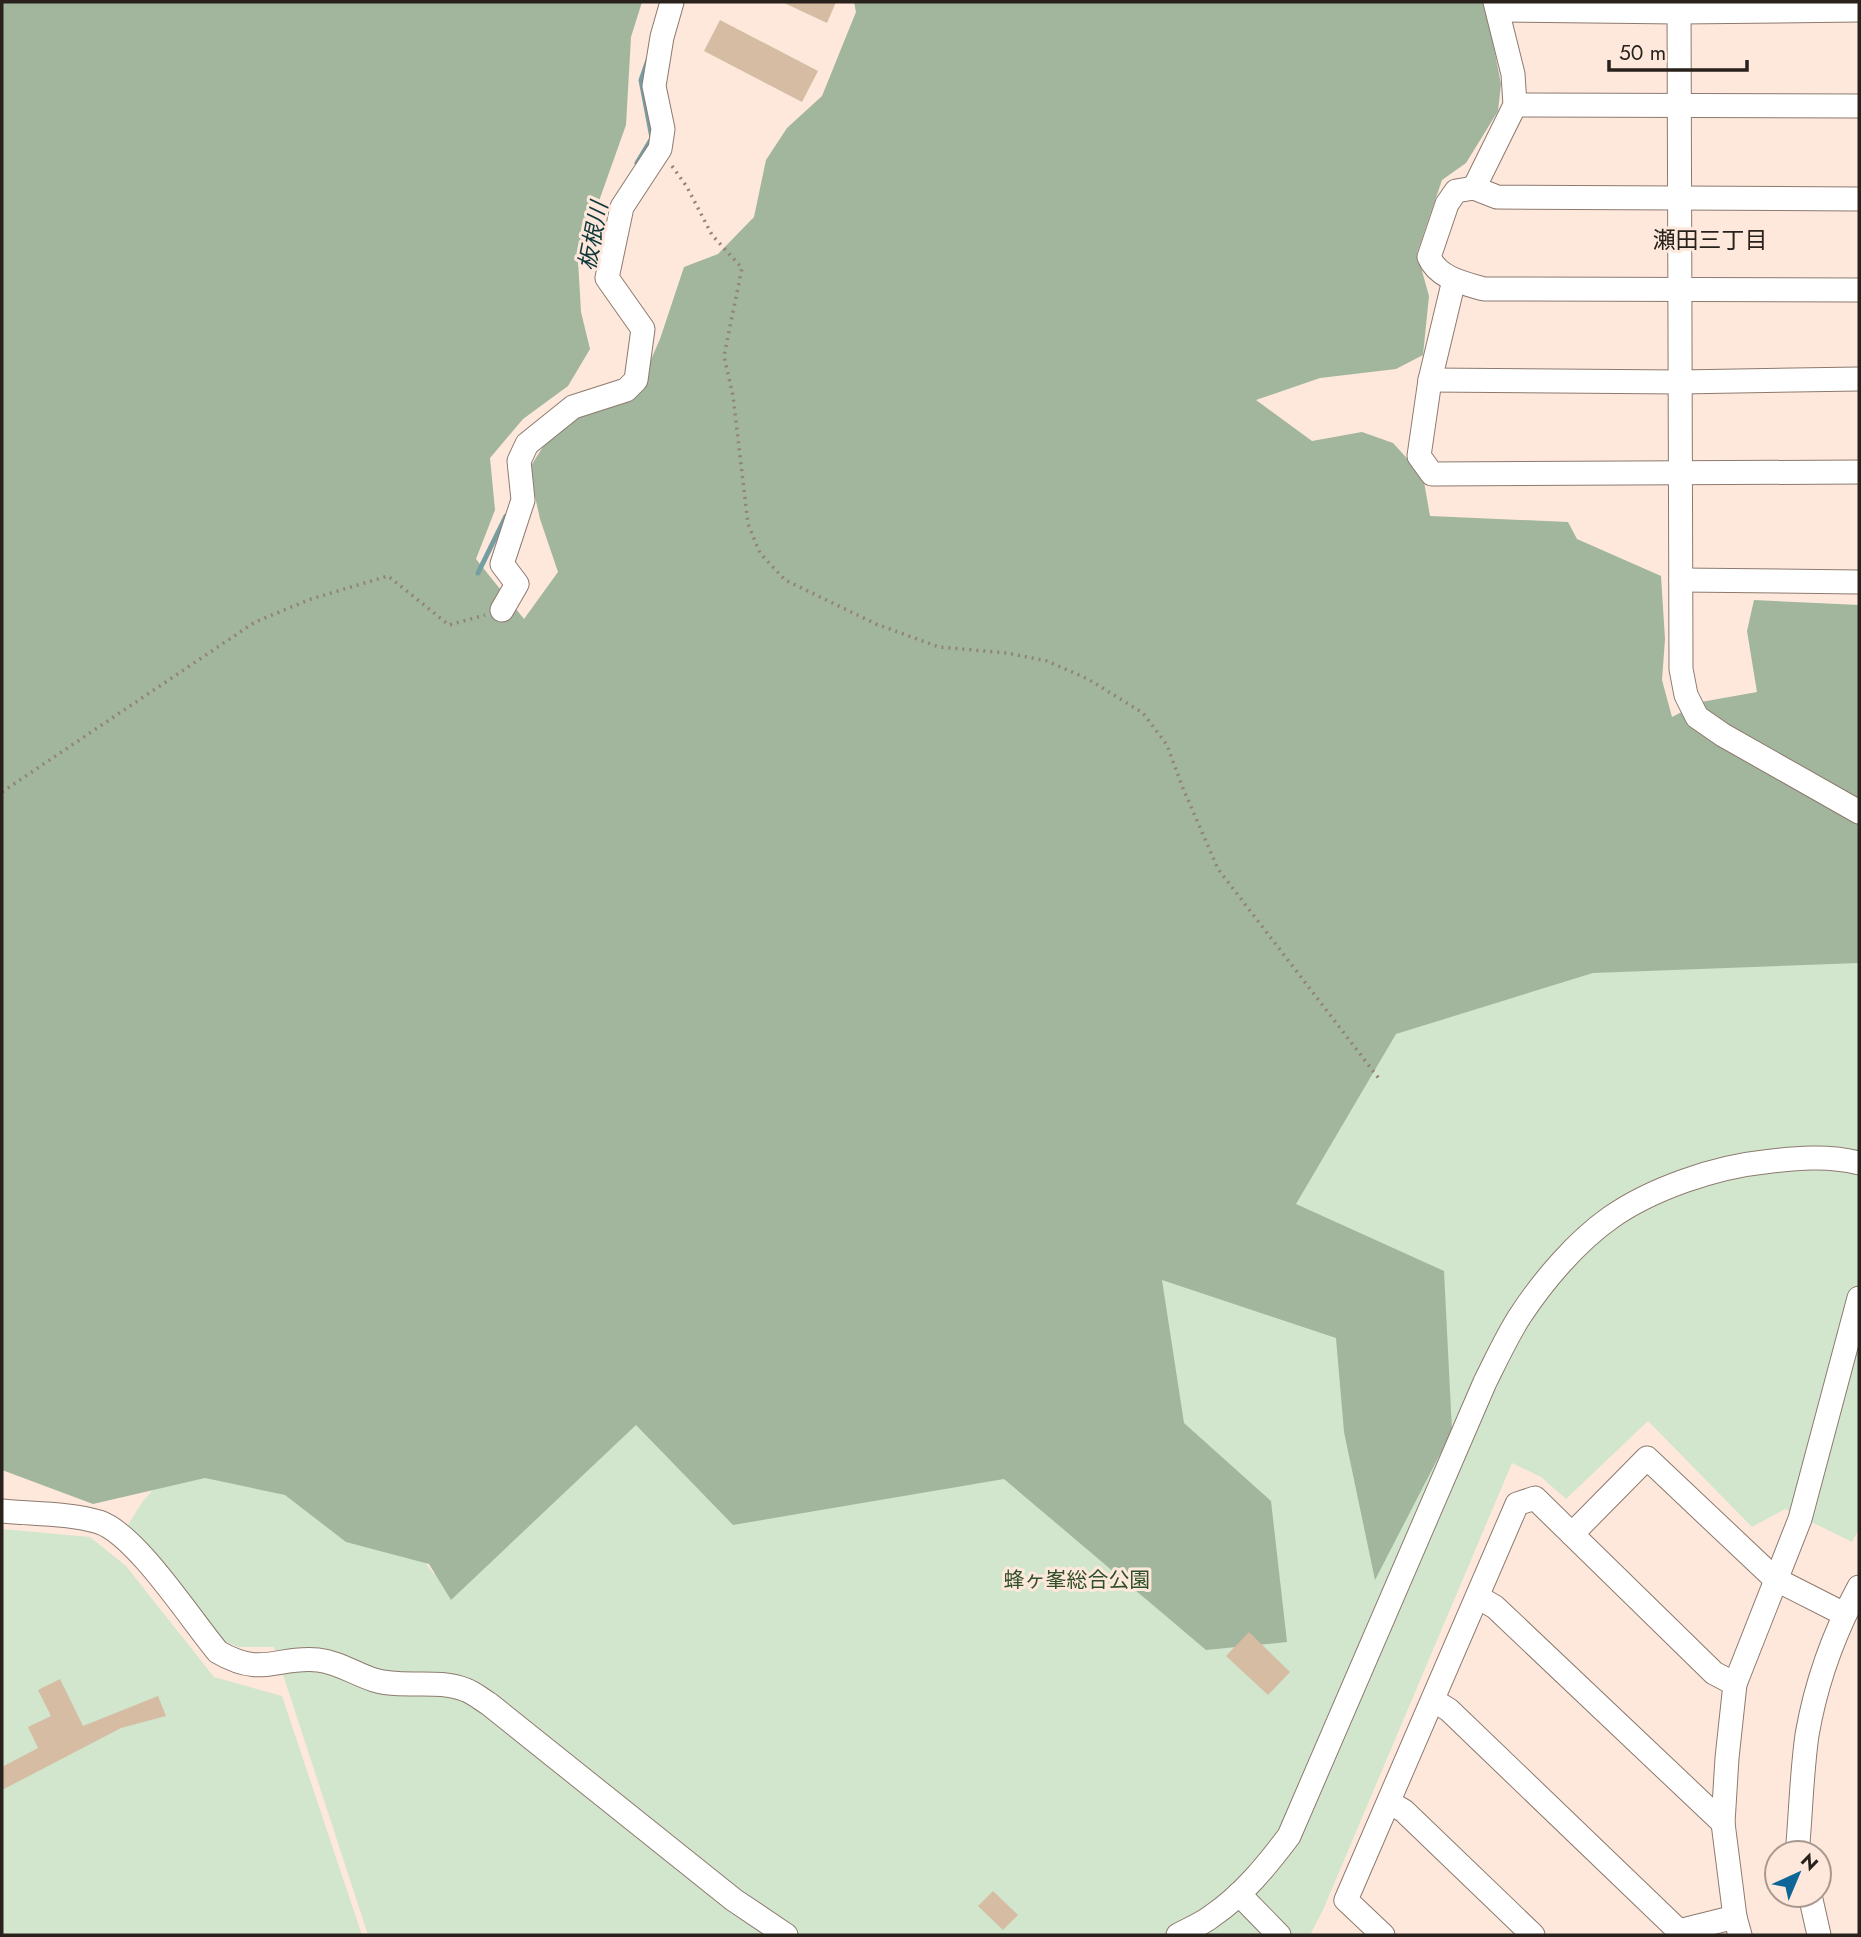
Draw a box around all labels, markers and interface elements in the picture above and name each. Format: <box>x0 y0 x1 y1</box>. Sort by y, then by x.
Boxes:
scale bar <box>1609 28 1747 72</box>
text: 50 m <box>1619 38 1666 68</box>
water label: 板根川 <box>570 196 617 273</box>
district label: 瀬田三丁目 <box>1653 223 1768 257</box>
park label: 蜂ヶ峯総合公園 <box>1004 1565 1151 1595</box>
north arrow <box>1763 1839 1833 1909</box>
text: N <box>1795 1847 1824 1877</box>

